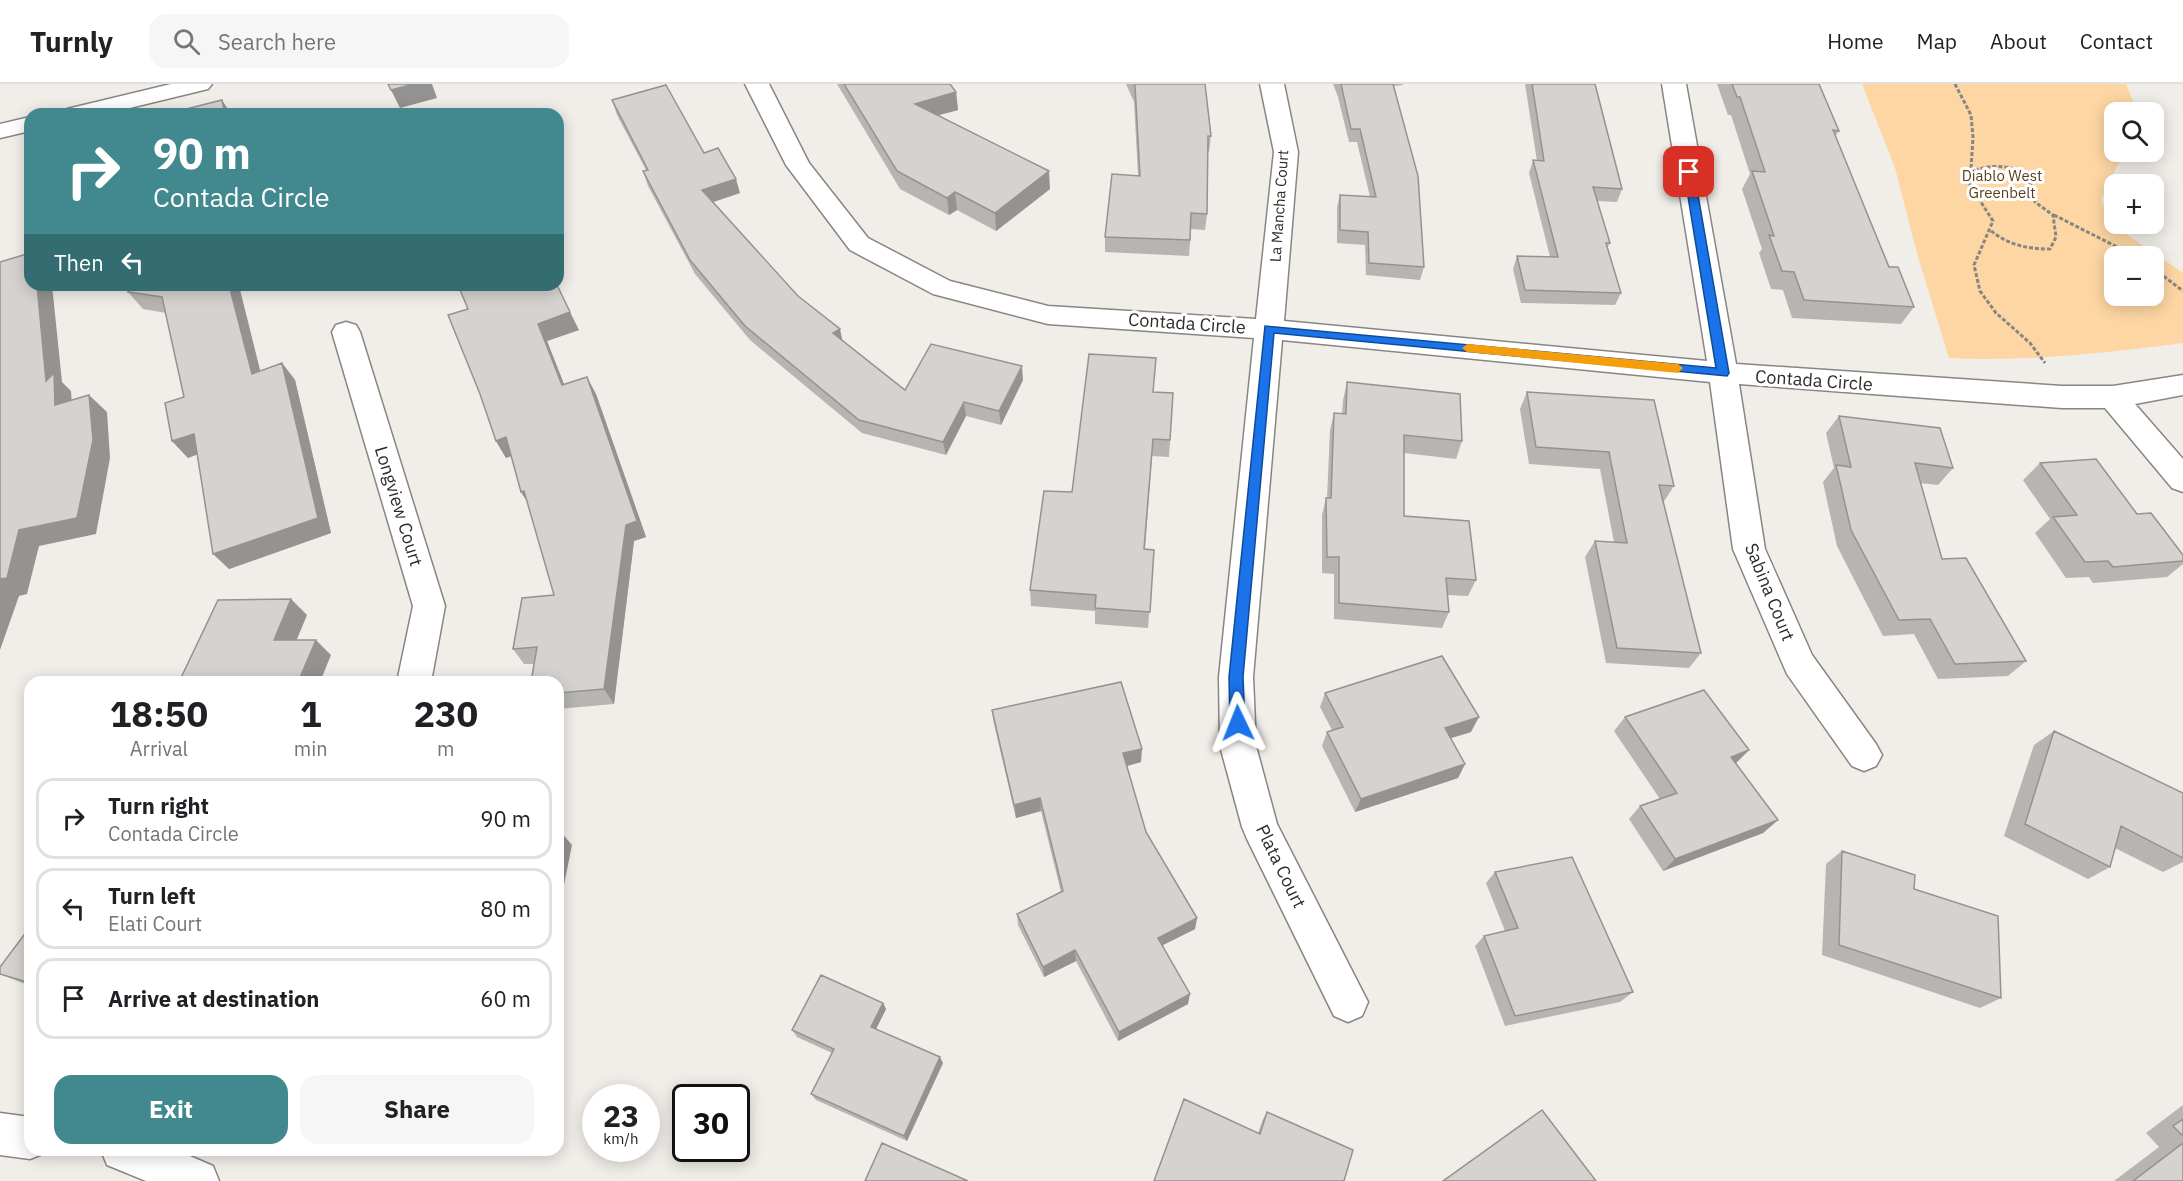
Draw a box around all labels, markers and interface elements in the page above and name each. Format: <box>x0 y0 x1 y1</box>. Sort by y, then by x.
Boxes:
search box <box>149 14 569 68</box>
text: Turnly <box>30 23 113 60</box>
icon: search <box>170 25 203 58</box>
text: Search here <box>218 27 336 56</box>
text: Home <box>1827 27 1884 55</box>
text: Map <box>1917 27 1957 55</box>
text: About <box>1990 27 2047 55</box>
text: Contact <box>2080 27 2153 55</box>
map controls <box>2104 102 2164 306</box>
button: search <box>2104 102 2164 162</box>
text: 90 m <box>153 126 251 181</box>
icon: right <box>54 132 132 210</box>
pin <box>1663 146 1714 197</box>
street label: La Mancha Court <box>1266 149 1292 263</box>
icon: arrive <box>1672 155 1705 188</box>
park label: Diablo West Greenbelt <box>1962 166 2042 202</box>
button: + <box>2104 174 2164 234</box>
text: Contada Circle <box>153 179 330 214</box>
icon: left <box>116 246 149 279</box>
button: − <box>2104 246 2164 306</box>
text: Then <box>54 248 104 277</box>
street label: Contada Circle <box>1127 307 1247 339</box>
street label: Contada Circle <box>1754 364 1874 396</box>
street label: Longview Court <box>370 443 428 569</box>
street label: Sabina Court <box>1740 540 1800 644</box>
text: 18:50 <box>110 690 208 737</box>
text: 1 <box>300 690 322 737</box>
text: 230 <box>413 690 478 737</box>
position arrow <box>1206 691 1270 755</box>
text: Arrival <box>130 735 188 762</box>
text: min <box>294 735 328 762</box>
text: m <box>437 735 455 762</box>
text: Turn right <box>108 791 209 820</box>
icon: right <box>57 802 90 835</box>
text: 90 m <box>480 804 531 833</box>
text: Contada Circle <box>108 820 239 847</box>
street label: Plata Court <box>1251 820 1311 912</box>
text: Turn left <box>108 881 196 910</box>
icon: left <box>57 892 90 925</box>
text: 80 m <box>480 894 531 923</box>
text: Elati Court <box>108 910 202 937</box>
icon: arrive <box>57 982 90 1015</box>
text: Arrive at destination <box>108 984 319 1013</box>
text: 60 m <box>480 984 531 1013</box>
button: Exit <box>54 1075 288 1144</box>
button: Share <box>300 1075 534 1144</box>
speed limit sign: 30 <box>672 1084 750 1162</box>
text: 23 <box>603 1096 639 1135</box>
text: km/h <box>603 1129 639 1148</box>

